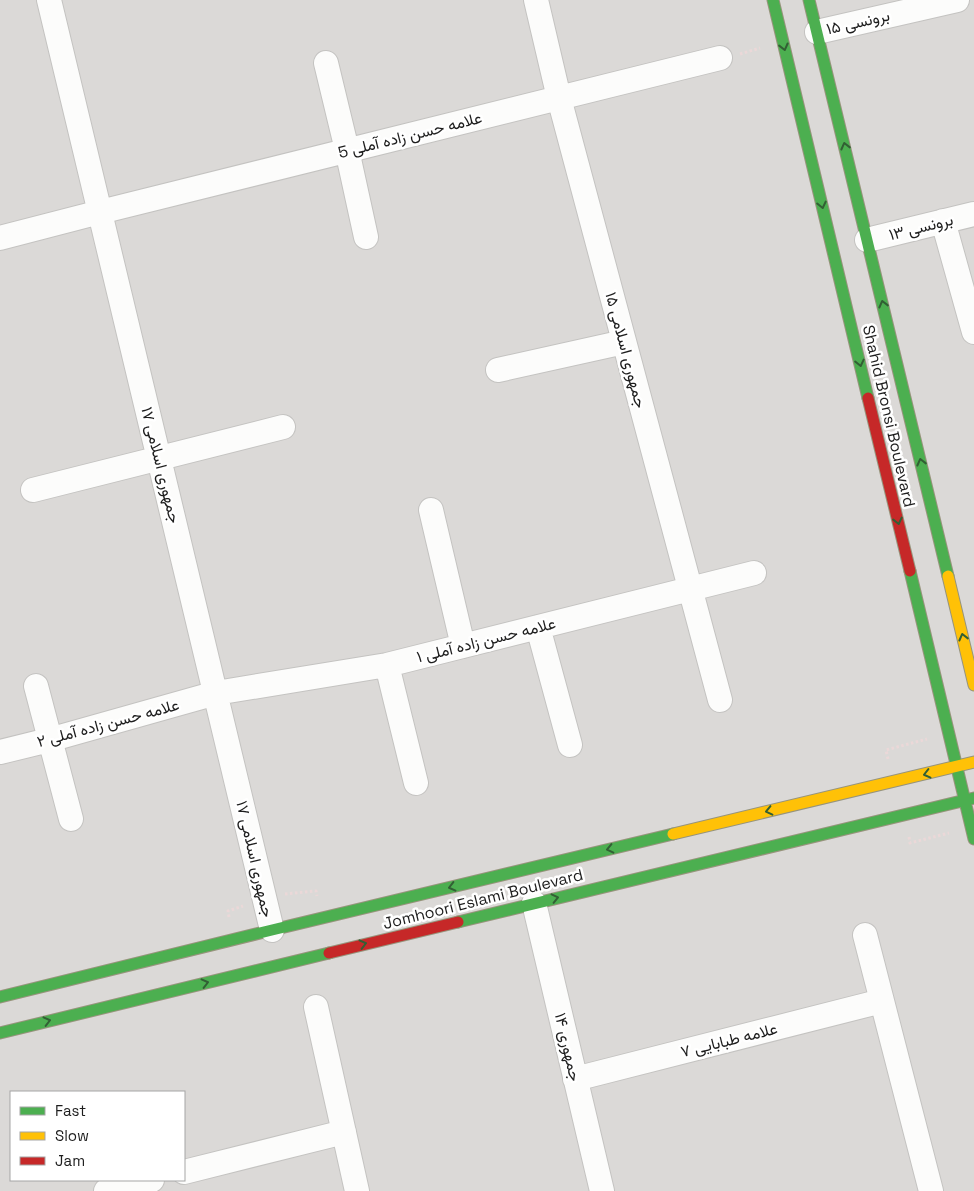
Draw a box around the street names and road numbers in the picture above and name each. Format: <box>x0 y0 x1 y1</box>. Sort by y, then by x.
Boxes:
street label: برونسی ۱۵ <box>824 5 892 39</box>
street label: علامه حسن زاده آملی 5 <box>336 107 484 163</box>
street label: برونسی ۱۳ <box>887 209 955 245</box>
street label: جمهوری اسلامی ۱۵ <box>600 290 652 411</box>
street label: Shahid Bronsi Boulevard <box>858 323 920 509</box>
street label: جمهوری اسلامی ۱۷ <box>136 405 186 526</box>
street label: علامه حسن زاده آملی ۱ <box>414 613 558 667</box>
street label: علامه حسن زاده آملی ۲ <box>35 694 181 752</box>
street label: جمهوری اسلامی ۱۷ <box>231 799 279 920</box>
street label: Jomhoori Eslami Boulevard <box>381 864 585 934</box>
street label: جمهوری ۱۴ <box>550 1011 586 1084</box>
street label: علامه طبابایی ۷ <box>678 1018 780 1062</box>

